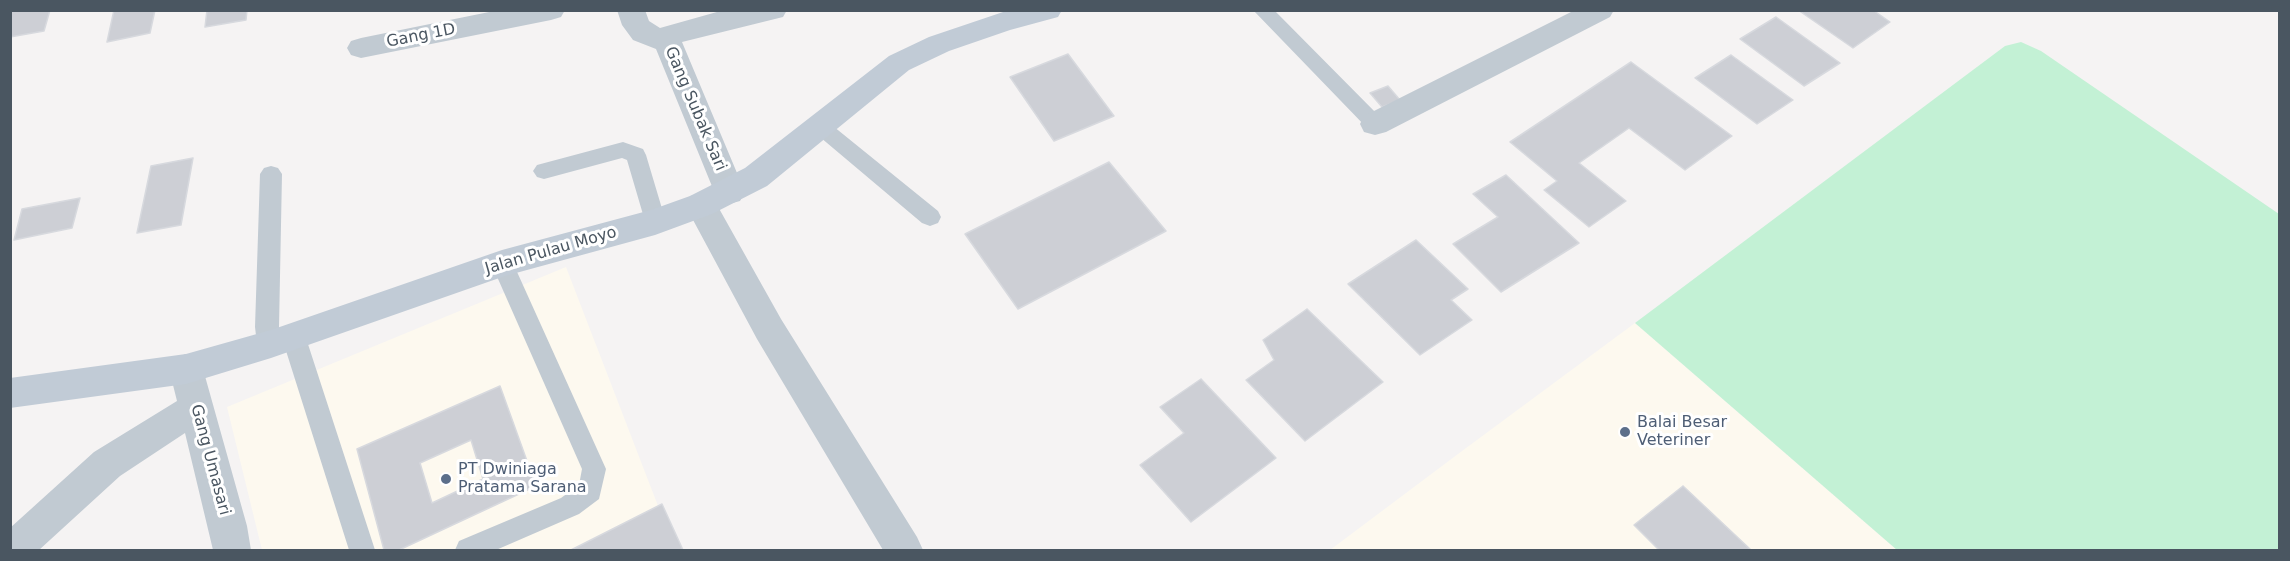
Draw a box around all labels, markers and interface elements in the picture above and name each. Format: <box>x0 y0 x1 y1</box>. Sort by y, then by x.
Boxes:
street label: Gang 1D <box>385 20 457 52</box>
street label: Gang Subak Sari <box>660 44 730 174</box>
street label: Jalan Pulau Moyo <box>483 223 619 279</box>
street label: Gang Umasari <box>186 403 234 517</box>
place label: Balai Besar Veteriner <box>1637 413 1727 451</box>
marker: Balai Besar Veteriner <box>1618 425 1632 439</box>
place label: PT Dwiniaga Pratama Sarana <box>458 460 587 498</box>
marker: PT Dwiniaga Pratama Sarana <box>439 472 453 486</box>

